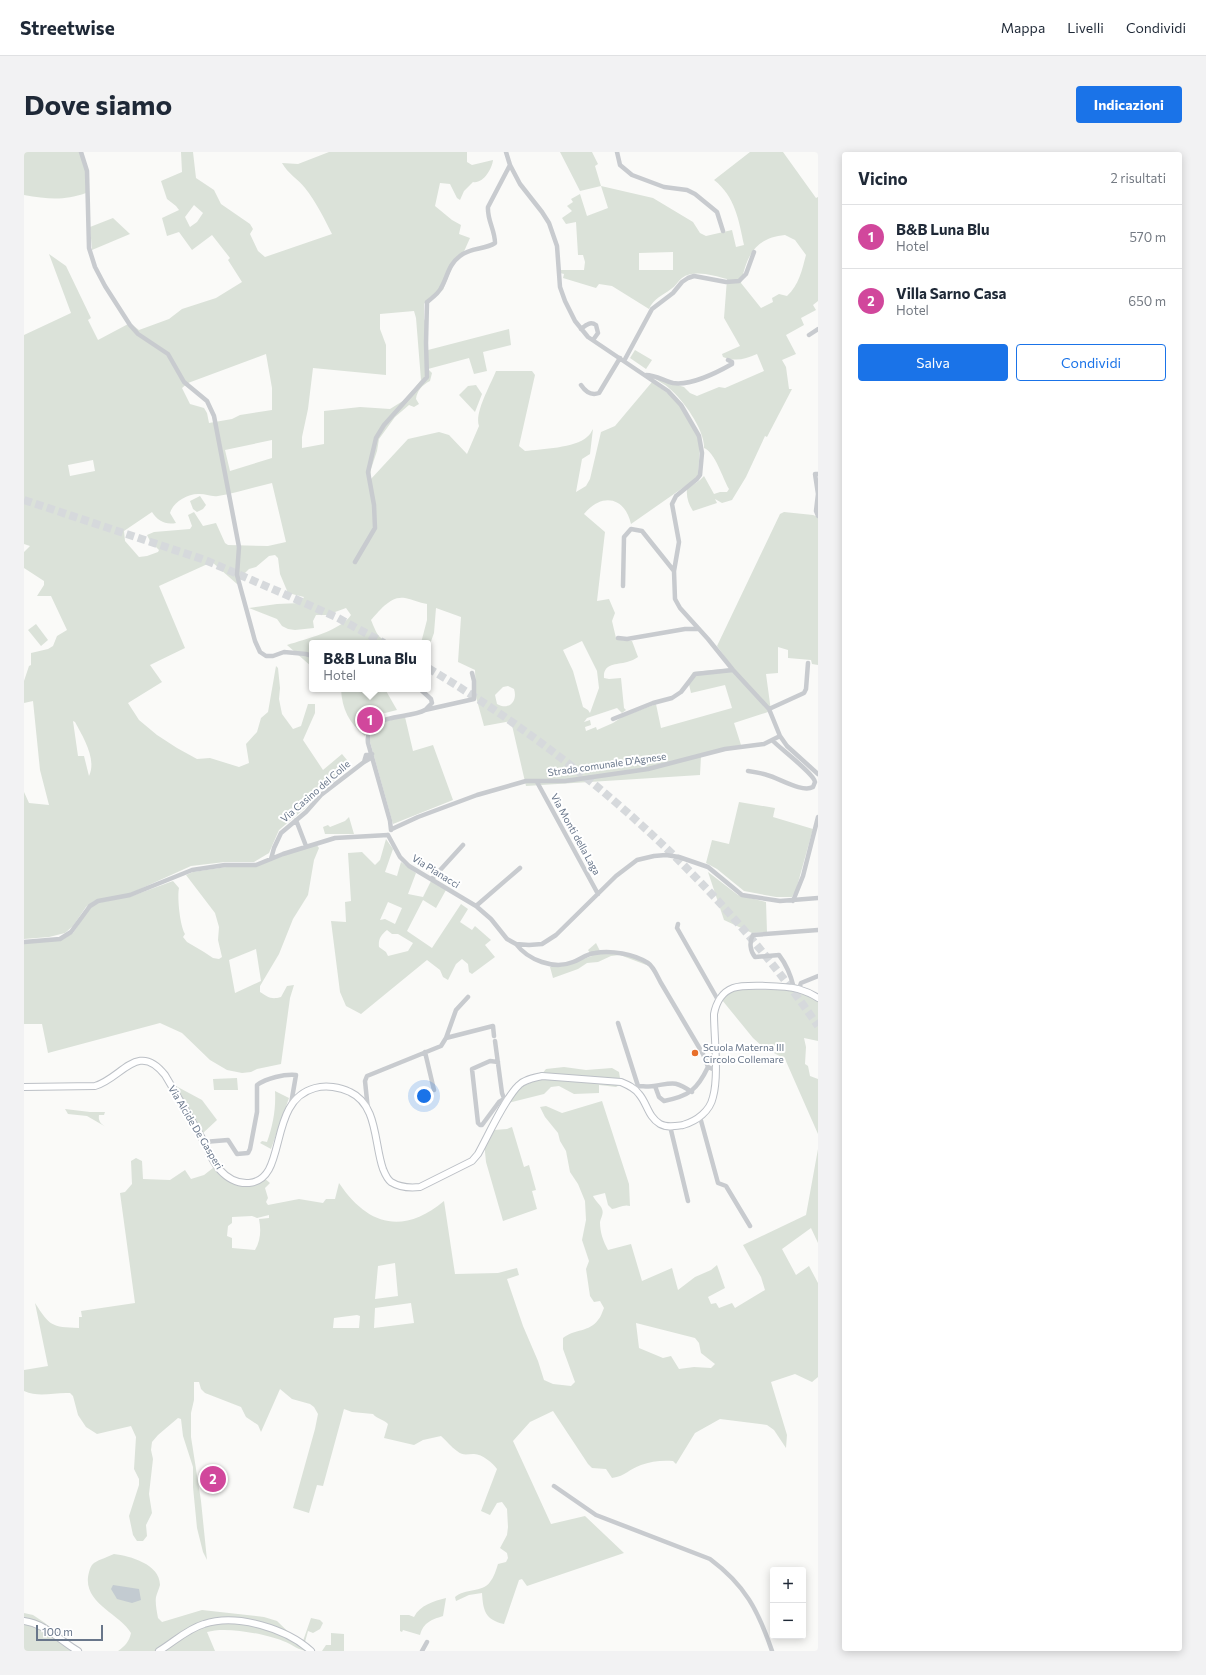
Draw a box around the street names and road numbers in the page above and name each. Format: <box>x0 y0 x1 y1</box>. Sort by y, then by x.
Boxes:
street label: Strada comunale D'Agnese <box>547 750 667 778</box>
street label: Via Casino del Colle <box>278 758 352 824</box>
street label: Via Monti della Laga <box>549 791 603 877</box>
street label: Via Pianacci <box>410 852 462 890</box>
street label: Via Alcide De Gasperi <box>166 1083 226 1171</box>

